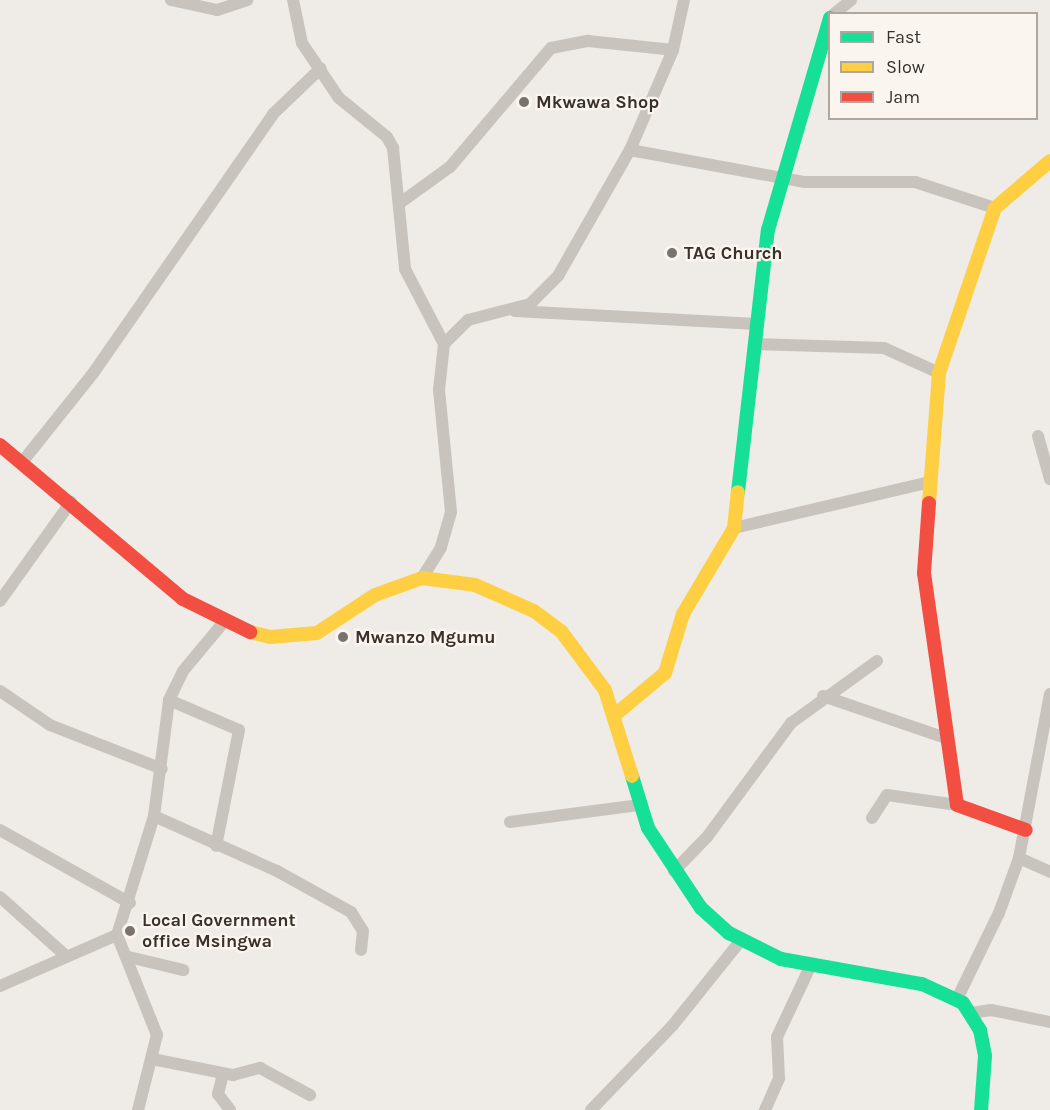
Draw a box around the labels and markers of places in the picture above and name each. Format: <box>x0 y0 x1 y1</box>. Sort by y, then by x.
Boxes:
place label: Mkwawa Shop <box>536 91 659 113</box>
marker: Mkwawa Shop <box>517 95 531 109</box>
place label: TAG Church <box>684 242 782 264</box>
marker: TAG Church <box>665 246 679 260</box>
place label: Mwanzo Mgumu <box>355 626 496 648</box>
marker: Mwanzo Mgumu <box>336 630 350 644</box>
place label: Local Government office Msingwa <box>142 910 296 952</box>
marker: Local Government office Msingwa <box>123 924 137 938</box>

